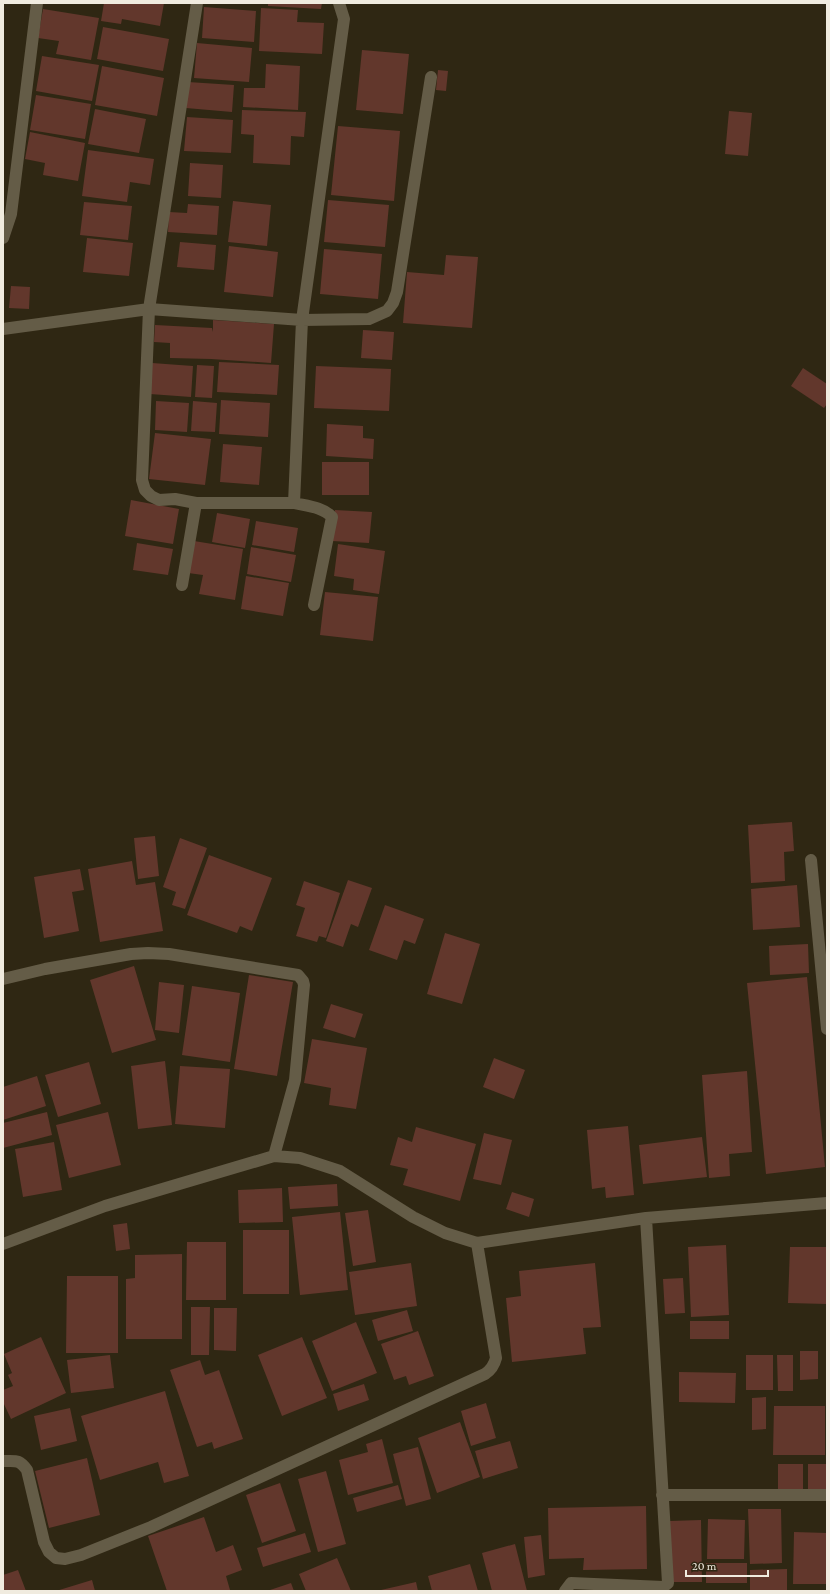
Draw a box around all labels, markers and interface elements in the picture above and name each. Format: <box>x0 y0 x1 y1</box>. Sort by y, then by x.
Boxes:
scale bar <box>686 1552 768 1578</box>
text: 20 m <box>692 1559 717 1573</box>

